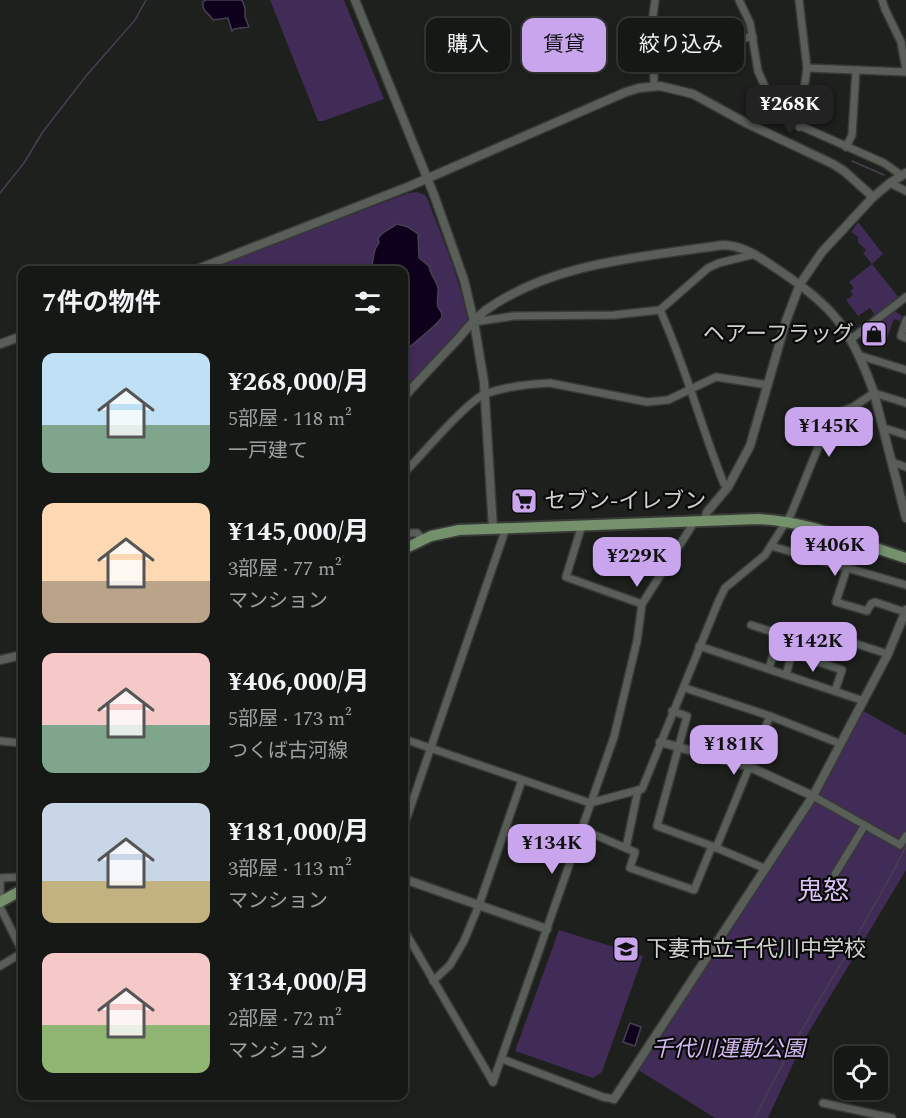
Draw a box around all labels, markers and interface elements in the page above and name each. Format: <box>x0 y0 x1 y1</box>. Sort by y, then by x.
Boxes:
chip: 購入 <box>426 18 510 72</box>
chip: 賃貸 <box>522 18 606 72</box>
chip: 絞り込み <box>618 18 744 72</box>
pin: ¥268K <box>748 85 832 136</box>
text: ¥268K <box>760 89 820 119</box>
text: 7件の物件 <box>42 283 161 323</box>
icon: filters <box>351 286 384 319</box>
place label: ヘアーフラッグ <box>703 318 854 351</box>
shop icon: ヘアーフラッグ <box>859 319 889 349</box>
text: ¥268,000/月 <box>228 362 370 402</box>
icon: home <box>90 377 162 449</box>
text: 5部屋 · 118 m² <box>228 404 352 434</box>
pin: ¥145K <box>787 407 871 458</box>
text: ¥145K <box>799 411 859 441</box>
text: 一戸建て <box>228 436 308 466</box>
place label: セブン-イレブン <box>544 485 706 518</box>
supermarket icon: セブン-イレブン <box>509 486 539 516</box>
text: ¥145,000/月 <box>228 512 370 552</box>
pin: ¥406K <box>793 526 877 577</box>
icon: home <box>90 527 162 599</box>
text: ¥406K <box>805 530 865 560</box>
pin: ¥229K <box>595 537 679 588</box>
text: ¥229K <box>607 541 667 571</box>
text: 3部屋 · 77 m² <box>228 554 342 584</box>
text: マンション <box>228 586 328 616</box>
pin: ¥142K <box>771 622 855 673</box>
text: ¥142K <box>783 626 843 656</box>
text: ¥406,000/月 <box>228 662 370 702</box>
icon: home <box>90 677 162 749</box>
text: 5部屋 · 173 m² <box>228 704 352 734</box>
pin: ¥181K <box>692 725 776 776</box>
text: ¥181K <box>704 729 764 759</box>
text: つくば古河線 <box>228 736 348 766</box>
text: ¥181,000/月 <box>228 812 370 852</box>
pin: ¥134K <box>510 824 594 875</box>
icon: home <box>90 827 162 899</box>
text: ¥134K <box>522 828 582 858</box>
text: 3部屋 · 113 m² <box>228 854 352 884</box>
district label: 鬼怒 <box>797 871 849 911</box>
text: マンション <box>228 886 328 916</box>
place label: 下妻市立千代川中学校 <box>646 933 866 966</box>
school or university icon: 下妻市立千代川中学校 <box>611 934 641 964</box>
text: ¥134,000/月 <box>228 962 370 1002</box>
icon: home <box>90 977 162 1049</box>
text: 2部屋 · 72 m² <box>228 1004 342 1034</box>
park label: 千代川運動公園 <box>651 1033 808 1066</box>
text: マンション <box>228 1036 328 1066</box>
map controls <box>834 1046 888 1100</box>
button: locate <box>834 1046 888 1100</box>

